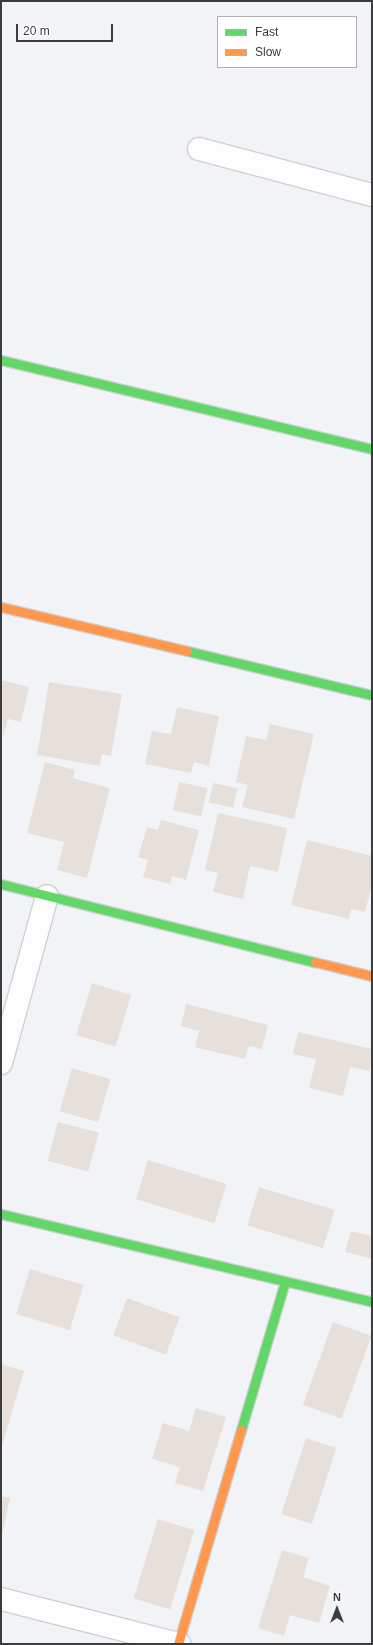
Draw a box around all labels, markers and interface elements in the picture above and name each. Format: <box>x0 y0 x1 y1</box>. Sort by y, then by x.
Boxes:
scale bar <box>18 16 115 42</box>
legend <box>217 16 357 68</box>
text: 20 m <box>23 24 50 38</box>
text: Fast <box>255 25 278 39</box>
text: Slow <box>255 45 281 59</box>
north arrow <box>317 1589 357 1629</box>
text: N <box>333 1591 341 1603</box>

